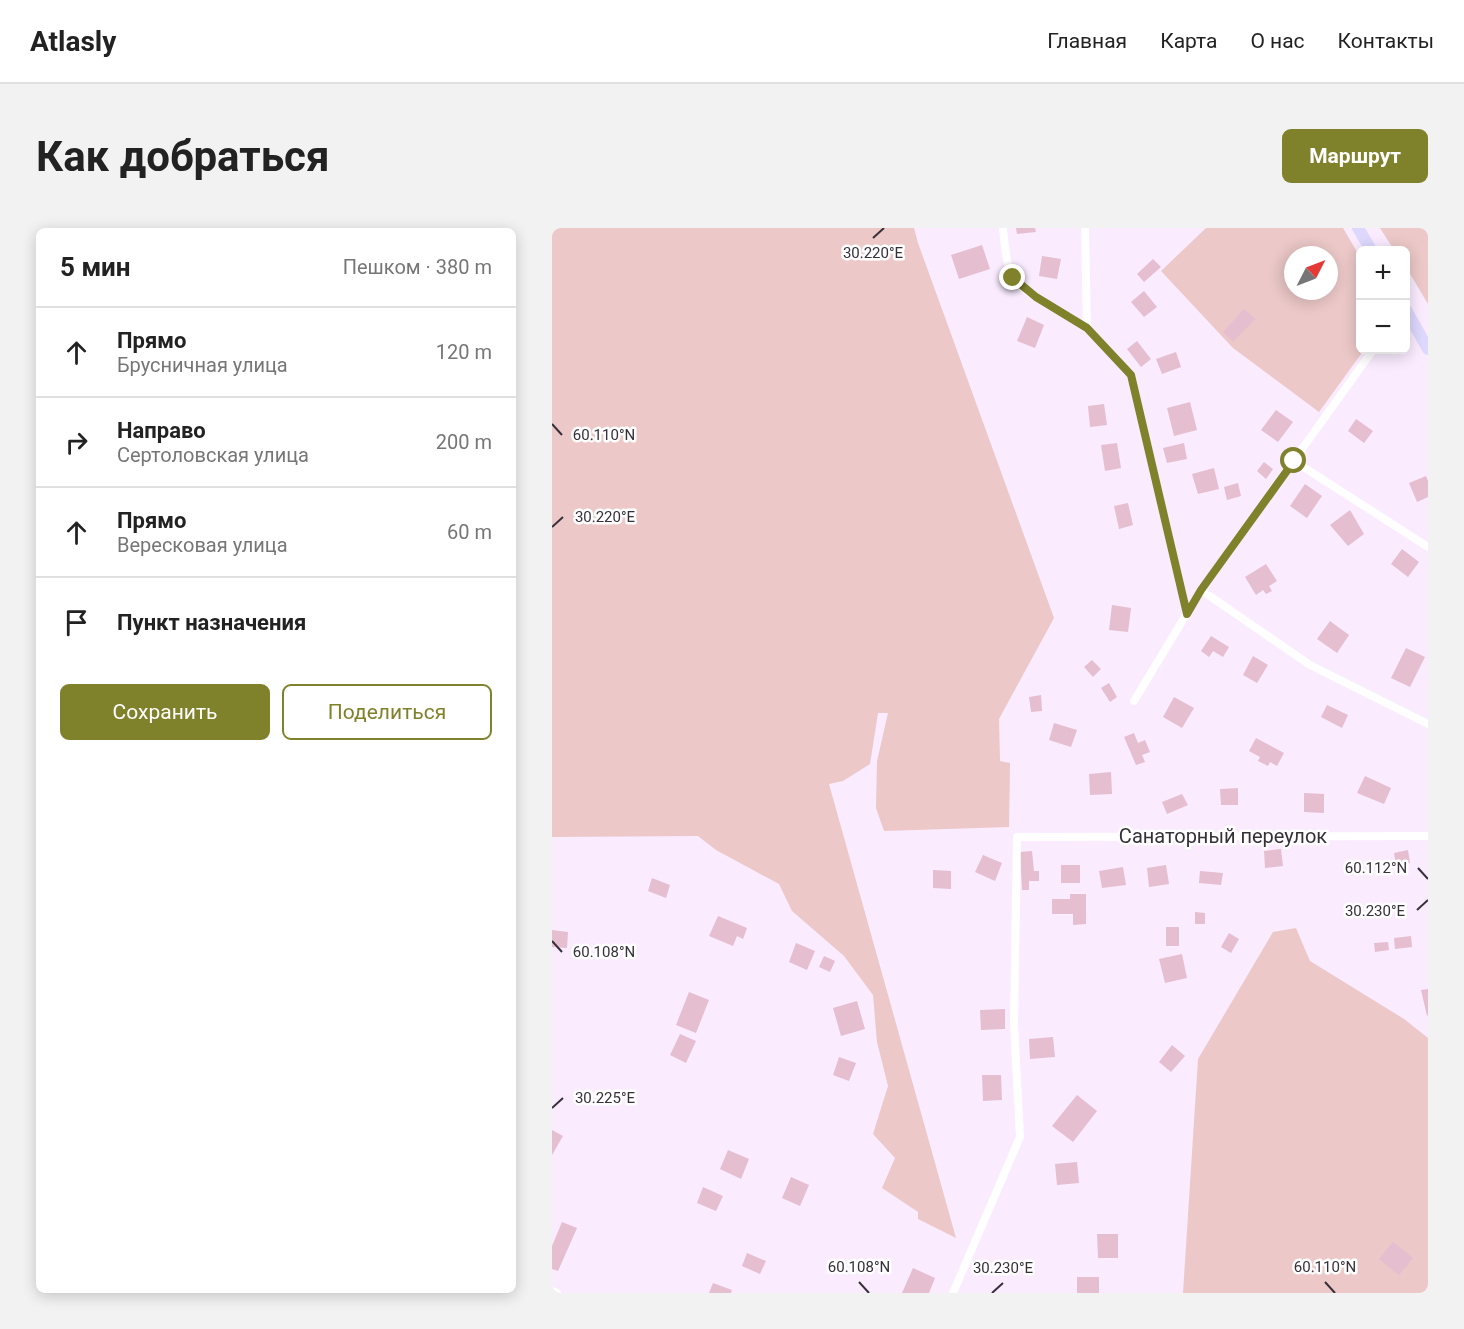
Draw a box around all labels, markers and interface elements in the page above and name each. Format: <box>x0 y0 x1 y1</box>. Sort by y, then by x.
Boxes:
text: Atlasly <box>30 25 116 58</box>
text: Главная <box>1047 29 1127 53</box>
text: Карта <box>1160 29 1217 53</box>
text: О нас <box>1250 29 1305 53</box>
text: Контакты <box>1338 29 1434 53</box>
button: Маршрут <box>1282 129 1428 183</box>
text: Как добраться <box>36 132 330 181</box>
text: 30.220°E <box>843 244 904 262</box>
north arrow <box>1284 246 1338 300</box>
map controls <box>1356 246 1410 354</box>
button: + <box>1356 246 1410 300</box>
text: 5 мин <box>60 252 131 282</box>
text: Пешком · 380 m <box>343 255 492 279</box>
route end <box>999 264 1025 290</box>
button: − <box>1356 300 1410 354</box>
text: Прямо <box>117 328 186 353</box>
icon: ahead <box>60 336 93 369</box>
text: 120 m <box>436 340 492 364</box>
text: Брусничная улица <box>117 353 288 377</box>
text: Направо <box>117 418 206 443</box>
icon: right <box>60 426 93 459</box>
text: 60.110°N <box>573 426 635 444</box>
text: 200 m <box>436 430 492 454</box>
text: Сертоловская улица <box>117 443 309 467</box>
route start <box>1280 447 1306 473</box>
text: Прямо <box>117 508 186 533</box>
text: 30.220°E <box>575 508 636 526</box>
icon: ahead <box>60 516 93 549</box>
text: 60 m <box>447 520 492 544</box>
text: Вересковая улица <box>117 533 288 557</box>
icon: arrive <box>60 606 93 639</box>
text: Пункт назначения <box>117 610 306 635</box>
button: Сохранить <box>60 684 270 740</box>
button: Поделиться <box>282 684 492 740</box>
street label: Санаторный переулок <box>1119 824 1327 848</box>
text: 60.112°N <box>1345 859 1407 877</box>
text: 30.230°E <box>1345 902 1406 920</box>
text: 60.108°N <box>573 943 635 961</box>
text: 30.225°E <box>575 1089 636 1107</box>
text: 60.108°N <box>828 1258 890 1276</box>
text: 60.110°N <box>1294 1258 1356 1276</box>
text: 30.230°E <box>973 1259 1034 1277</box>

